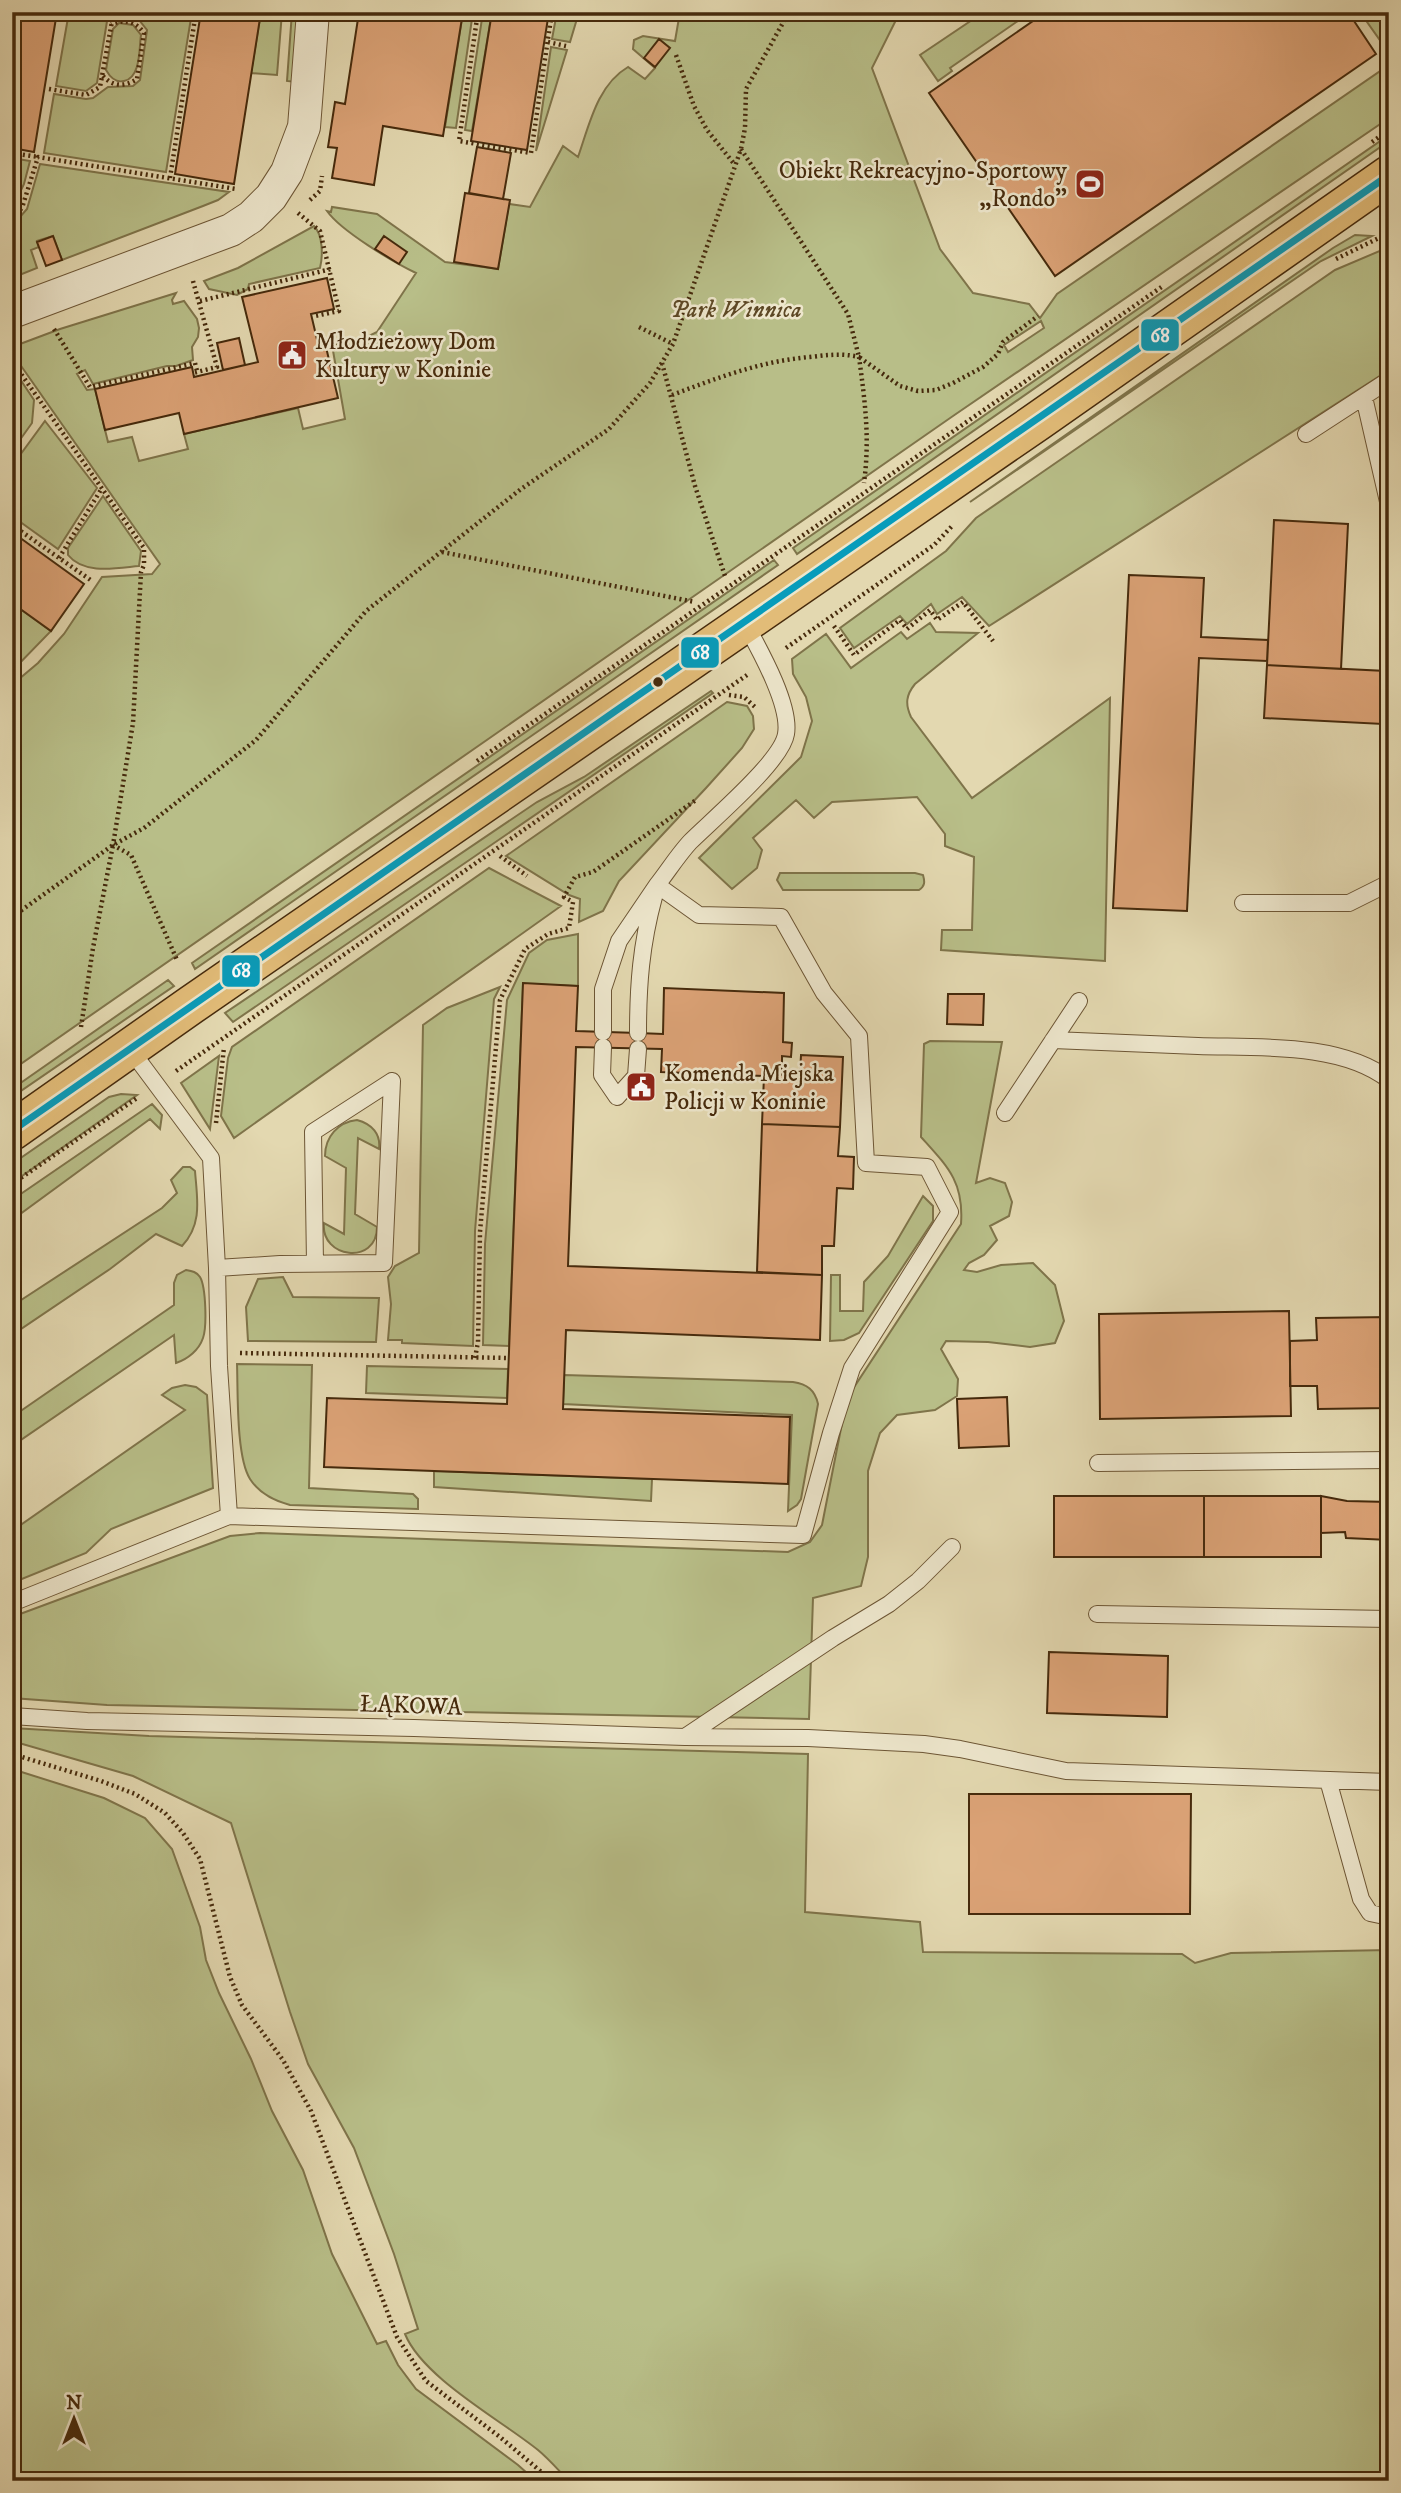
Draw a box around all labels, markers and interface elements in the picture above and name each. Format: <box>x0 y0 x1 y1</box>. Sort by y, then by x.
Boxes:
place label: Obiekt Rekreacyjno-Sportowy „Rondo” <box>779 156 1068 214</box>
sports icon: Obiekt Rekreacyjno-Sportowy „Rondo” <box>1073 167 1107 201</box>
park label: Park Winnica <box>670 295 802 325</box>
line badge: 68 <box>1140 318 1180 352</box>
text: 68 <box>1150 325 1170 348</box>
place label: Młodzieżowy Dom Kultury w Koninie <box>315 327 496 385</box>
public building icon: Młodzieżowy Dom Kultury w Koninie <box>275 338 309 372</box>
line badge: 68 <box>680 636 720 669</box>
text: 68 <box>690 642 710 665</box>
unlabelled marker <box>651 675 665 689</box>
line badge: 68 <box>221 954 261 988</box>
text: 68 <box>231 960 251 983</box>
place label: Komenda Miejska Policji w Koninie <box>664 1059 835 1117</box>
public building icon: Komenda Miejska Policji w Koninie <box>624 1070 658 1104</box>
street label: ŁĄKOWA <box>359 1689 463 1723</box>
north arrow <box>38 2384 108 2454</box>
text: N <box>66 2392 82 2415</box>

